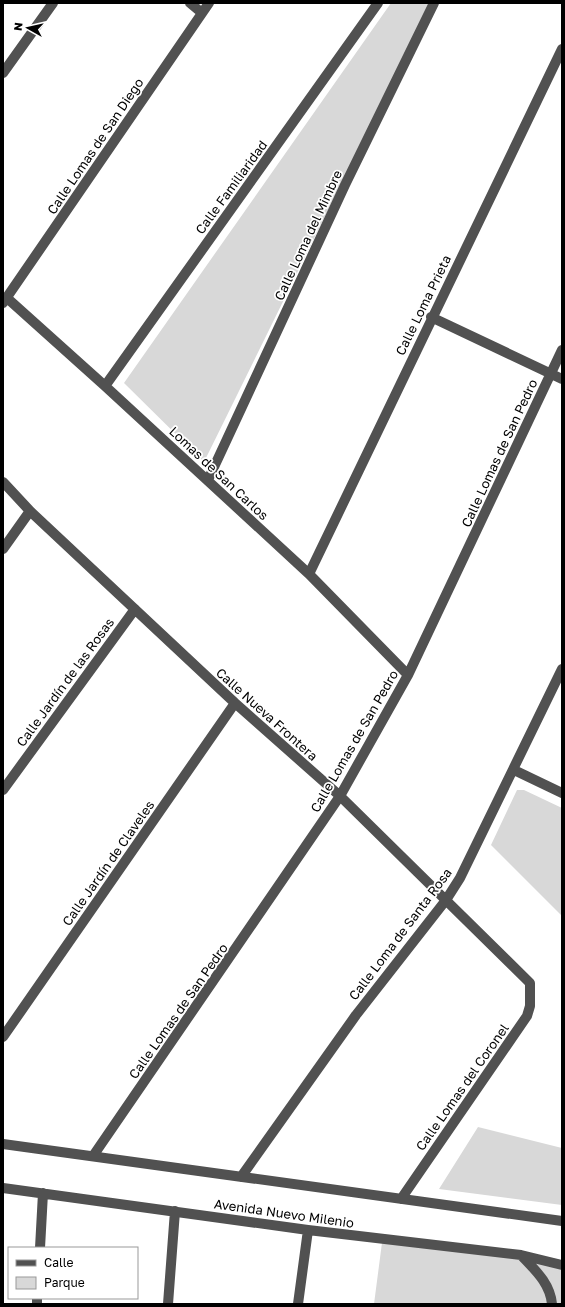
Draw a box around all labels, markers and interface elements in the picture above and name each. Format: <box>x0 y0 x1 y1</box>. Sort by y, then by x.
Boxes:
north arrow <box>8 8 48 48</box>
text: N <box>11 21 25 32</box>
street label: Calle Lomas de San Diego <box>43 75 147 217</box>
street label: Calle Familiaridad <box>192 137 270 237</box>
street label: Calle Loma del Mimbre <box>271 167 345 303</box>
street label: Calle Loma Prieta <box>392 252 454 358</box>
street label: Calle Lomas de San Pedro <box>458 376 540 530</box>
street label: Lomas de San Carlos <box>166 423 272 523</box>
street label: Calle Jardín de las Rosas <box>13 614 117 750</box>
street label: Calle Nueva Frontera <box>213 664 321 764</box>
street label: Calle Lomas de San Pedro <box>307 667 401 815</box>
street label: Calle Jardín de Claveles <box>59 797 157 929</box>
street label: Calle Loma de Santa Rosa <box>345 865 455 1003</box>
street label: Calle Lomas de San Pedro <box>125 940 231 1082</box>
street label: Calle Lomas del Coronel <box>412 1020 512 1154</box>
street label: Avenida Nuevo Milenio <box>213 1195 355 1231</box>
legend <box>8 1247 138 1299</box>
text: Calle <box>44 1255 74 1270</box>
text: Parque <box>44 1275 85 1290</box>

